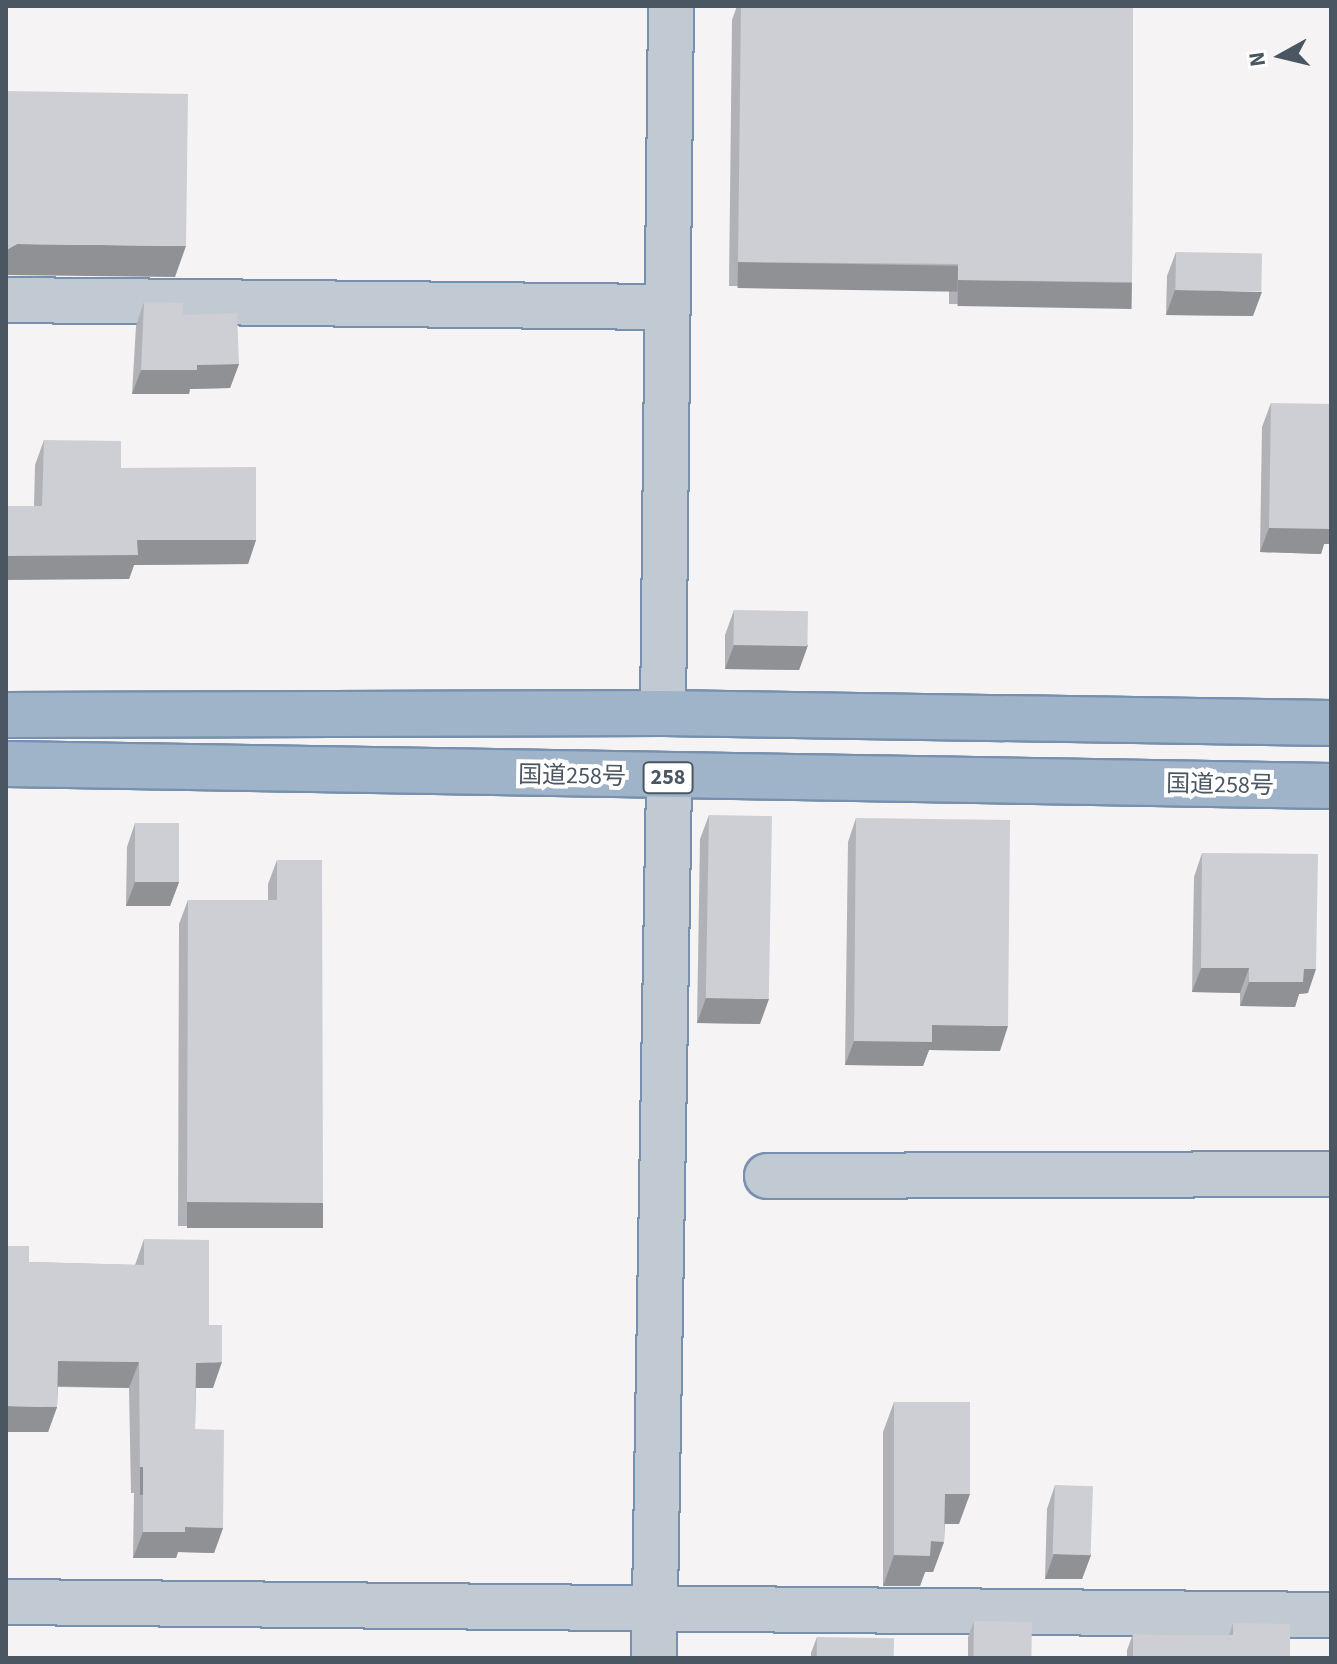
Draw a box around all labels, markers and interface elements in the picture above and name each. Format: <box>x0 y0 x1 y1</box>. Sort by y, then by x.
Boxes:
north arrow <box>1241 16 1321 96</box>
text: N <box>1240 50 1274 69</box>
road number: 258 <box>642 760 694 796</box>
street label: 国道258号 <box>518 761 626 791</box>
street label: 国道258号 <box>1166 770 1274 800</box>

